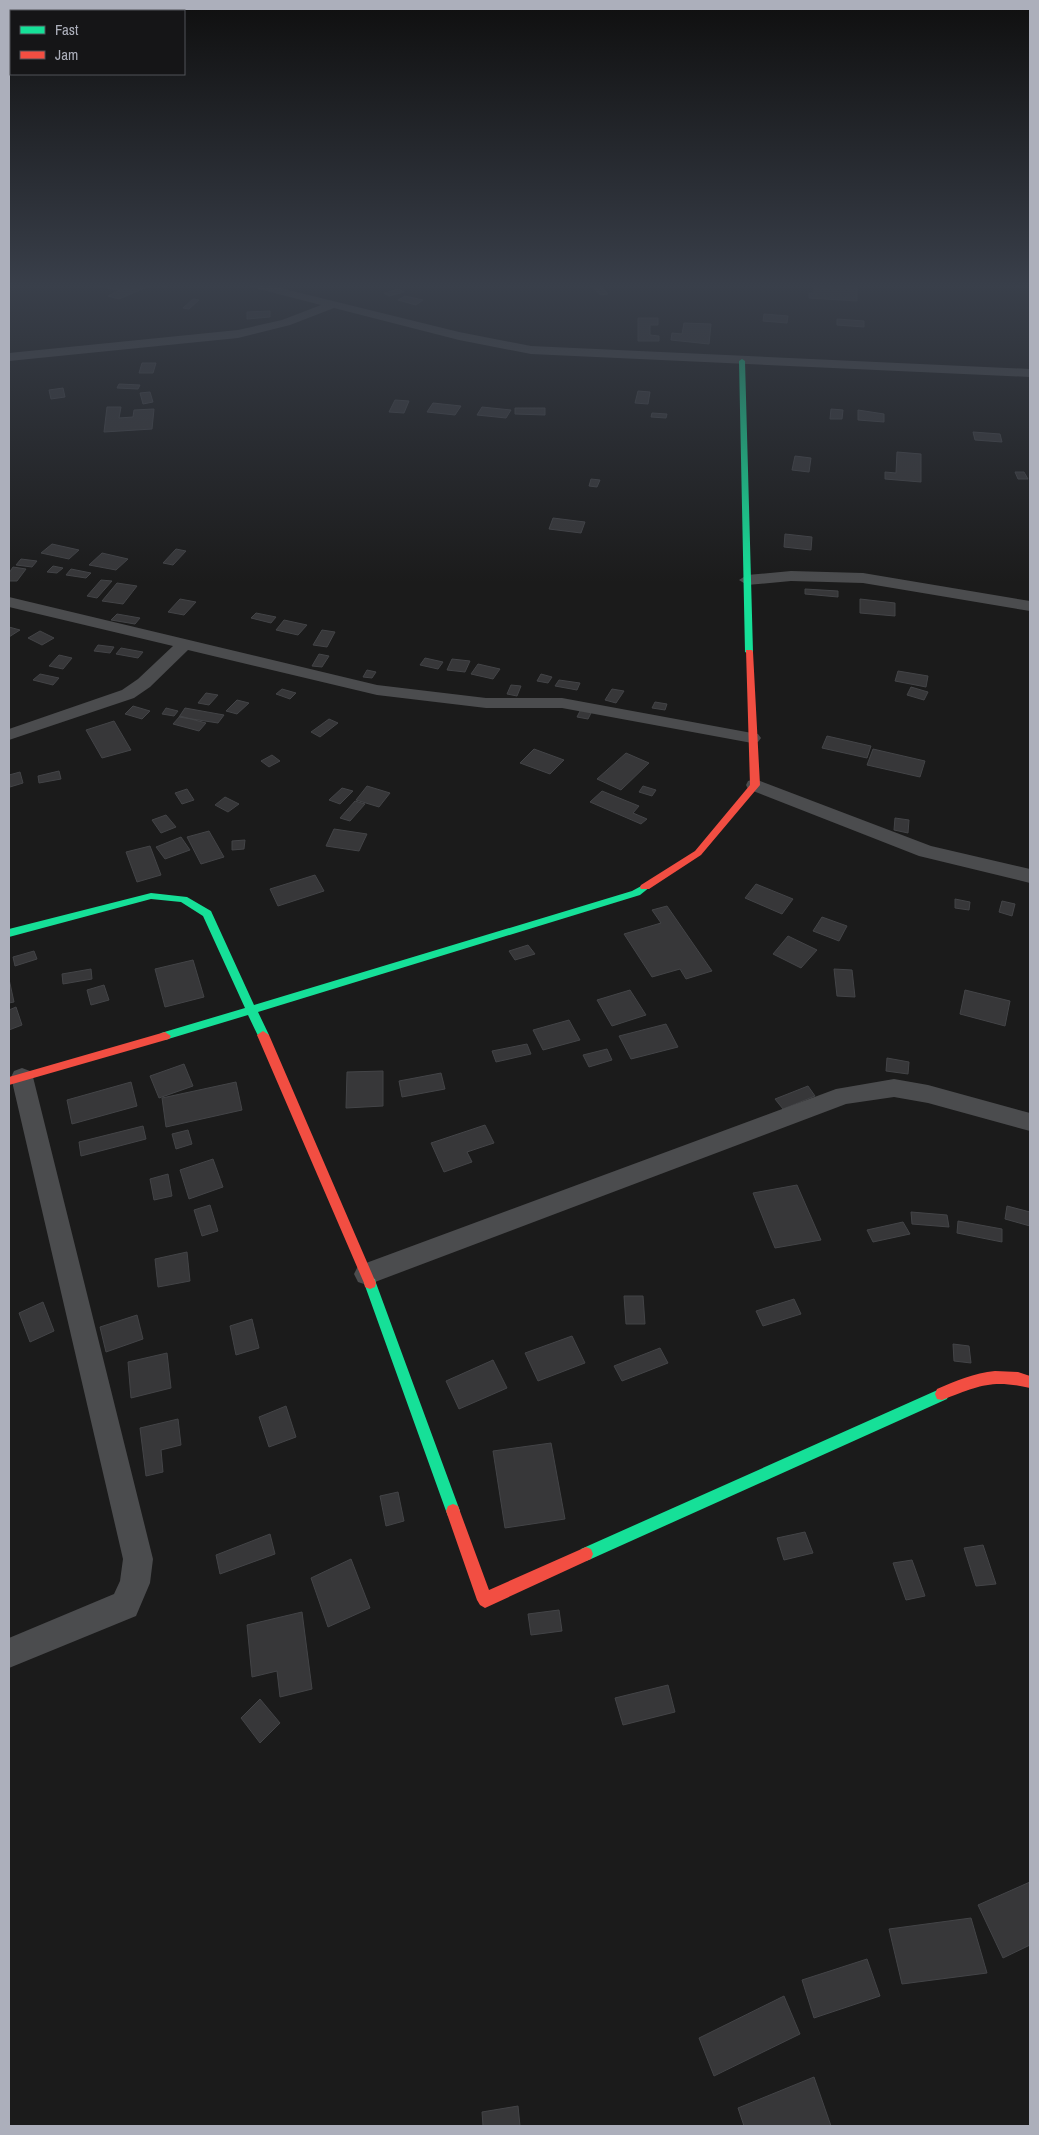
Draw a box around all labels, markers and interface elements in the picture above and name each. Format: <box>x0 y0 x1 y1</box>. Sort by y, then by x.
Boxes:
legend <box>10 10 185 75</box>
text: Fast <box>55 19 79 40</box>
text: Jam <box>55 44 78 65</box>

